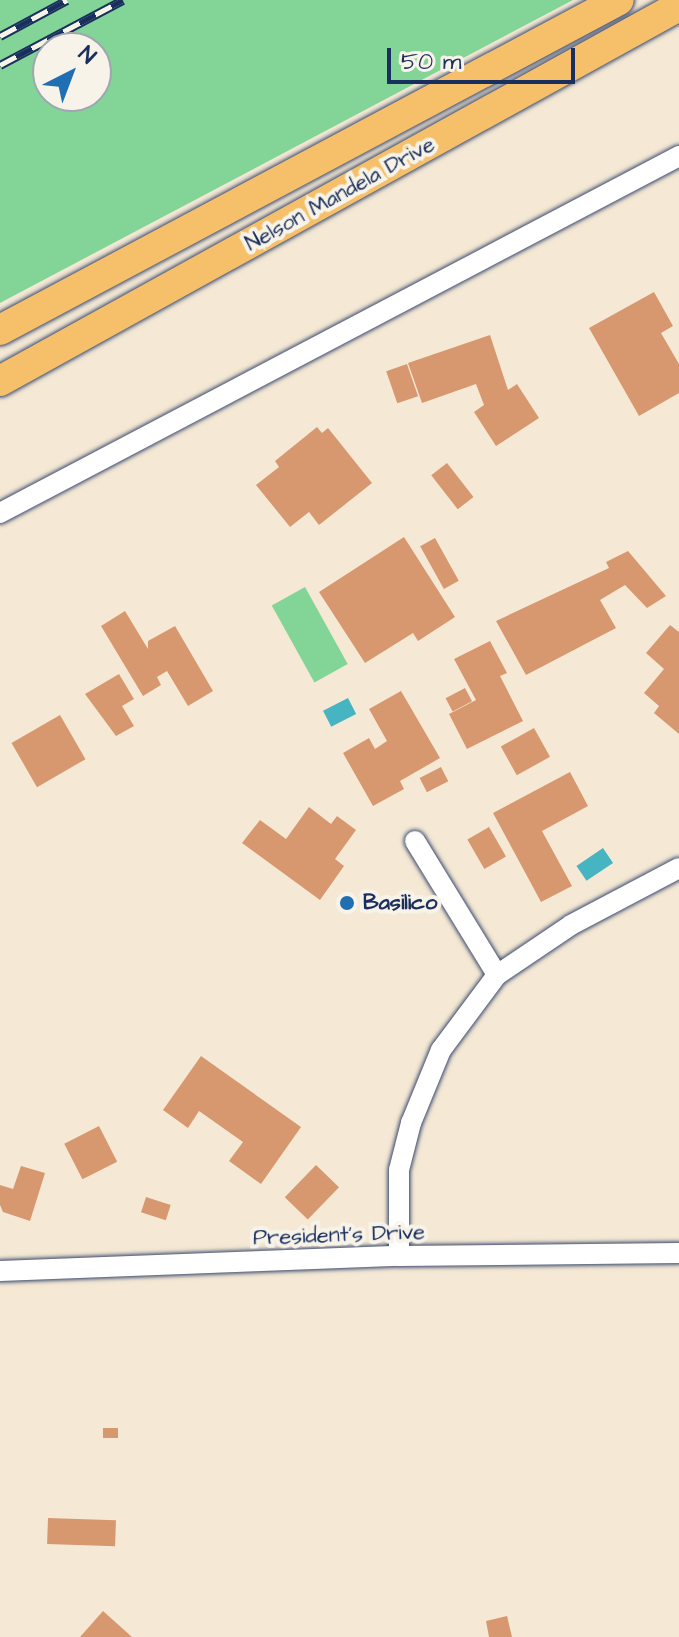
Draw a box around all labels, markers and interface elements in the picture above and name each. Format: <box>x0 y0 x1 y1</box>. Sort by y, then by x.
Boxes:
north arrow <box>32 32 112 112</box>
scale bar <box>391 32 579 82</box>
text: N <box>72 39 103 71</box>
text: 50 m <box>401 45 461 79</box>
street label: Nelson Mandela Drive <box>241 131 439 257</box>
place label: Basilico <box>363 890 437 916</box>
marker: Basilico <box>338 894 356 912</box>
street label: President's Drive <box>253 1219 425 1251</box>

